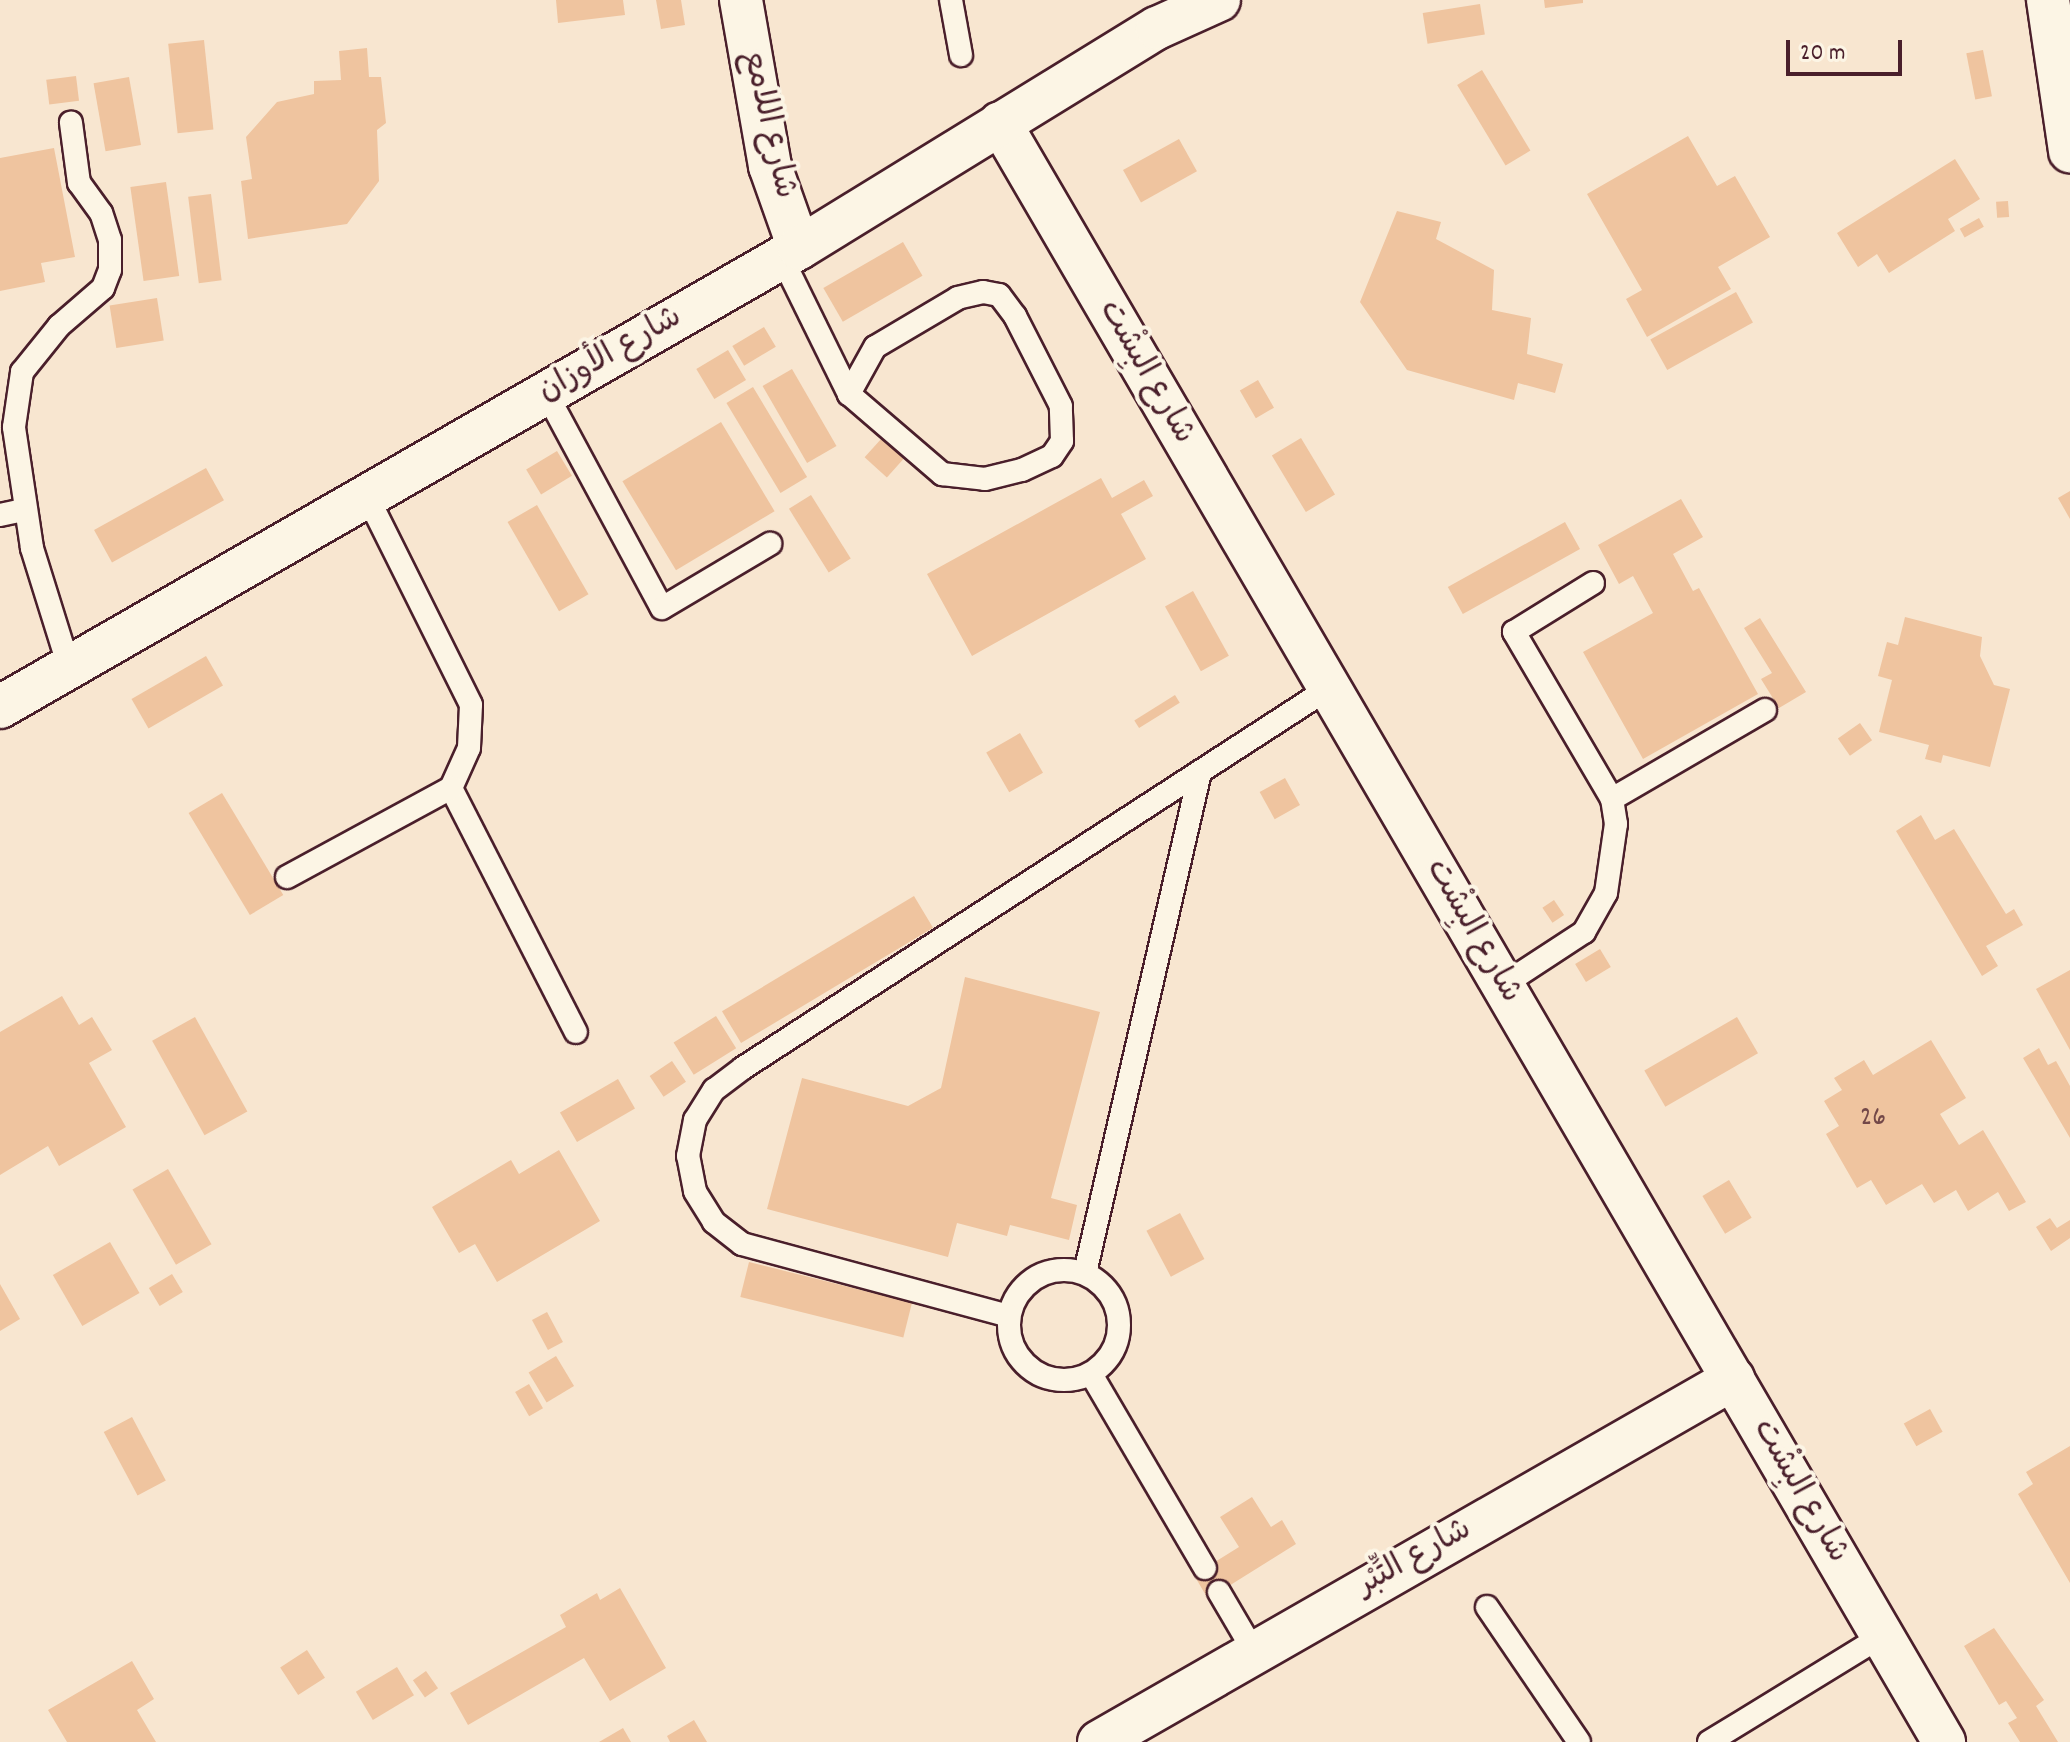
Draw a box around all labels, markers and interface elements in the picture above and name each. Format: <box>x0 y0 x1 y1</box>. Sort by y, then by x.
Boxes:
scale bar <box>1790 24 1906 74</box>
text: 20 m <box>1800 37 1846 71</box>
street label: شارع اللامع <box>731 47 803 203</box>
street label: شارع البِشْت <box>1088 294 1202 452</box>
street label: شارع الأوزان <box>532 300 690 412</box>
street label: شارع البِشْت <box>1415 853 1529 1011</box>
house number: 26 <box>1860 1102 1886 1136</box>
street label: شارع البِشْت <box>1742 1413 1856 1571</box>
street label: شارع التِّبْر <box>1351 1512 1479 1606</box>

